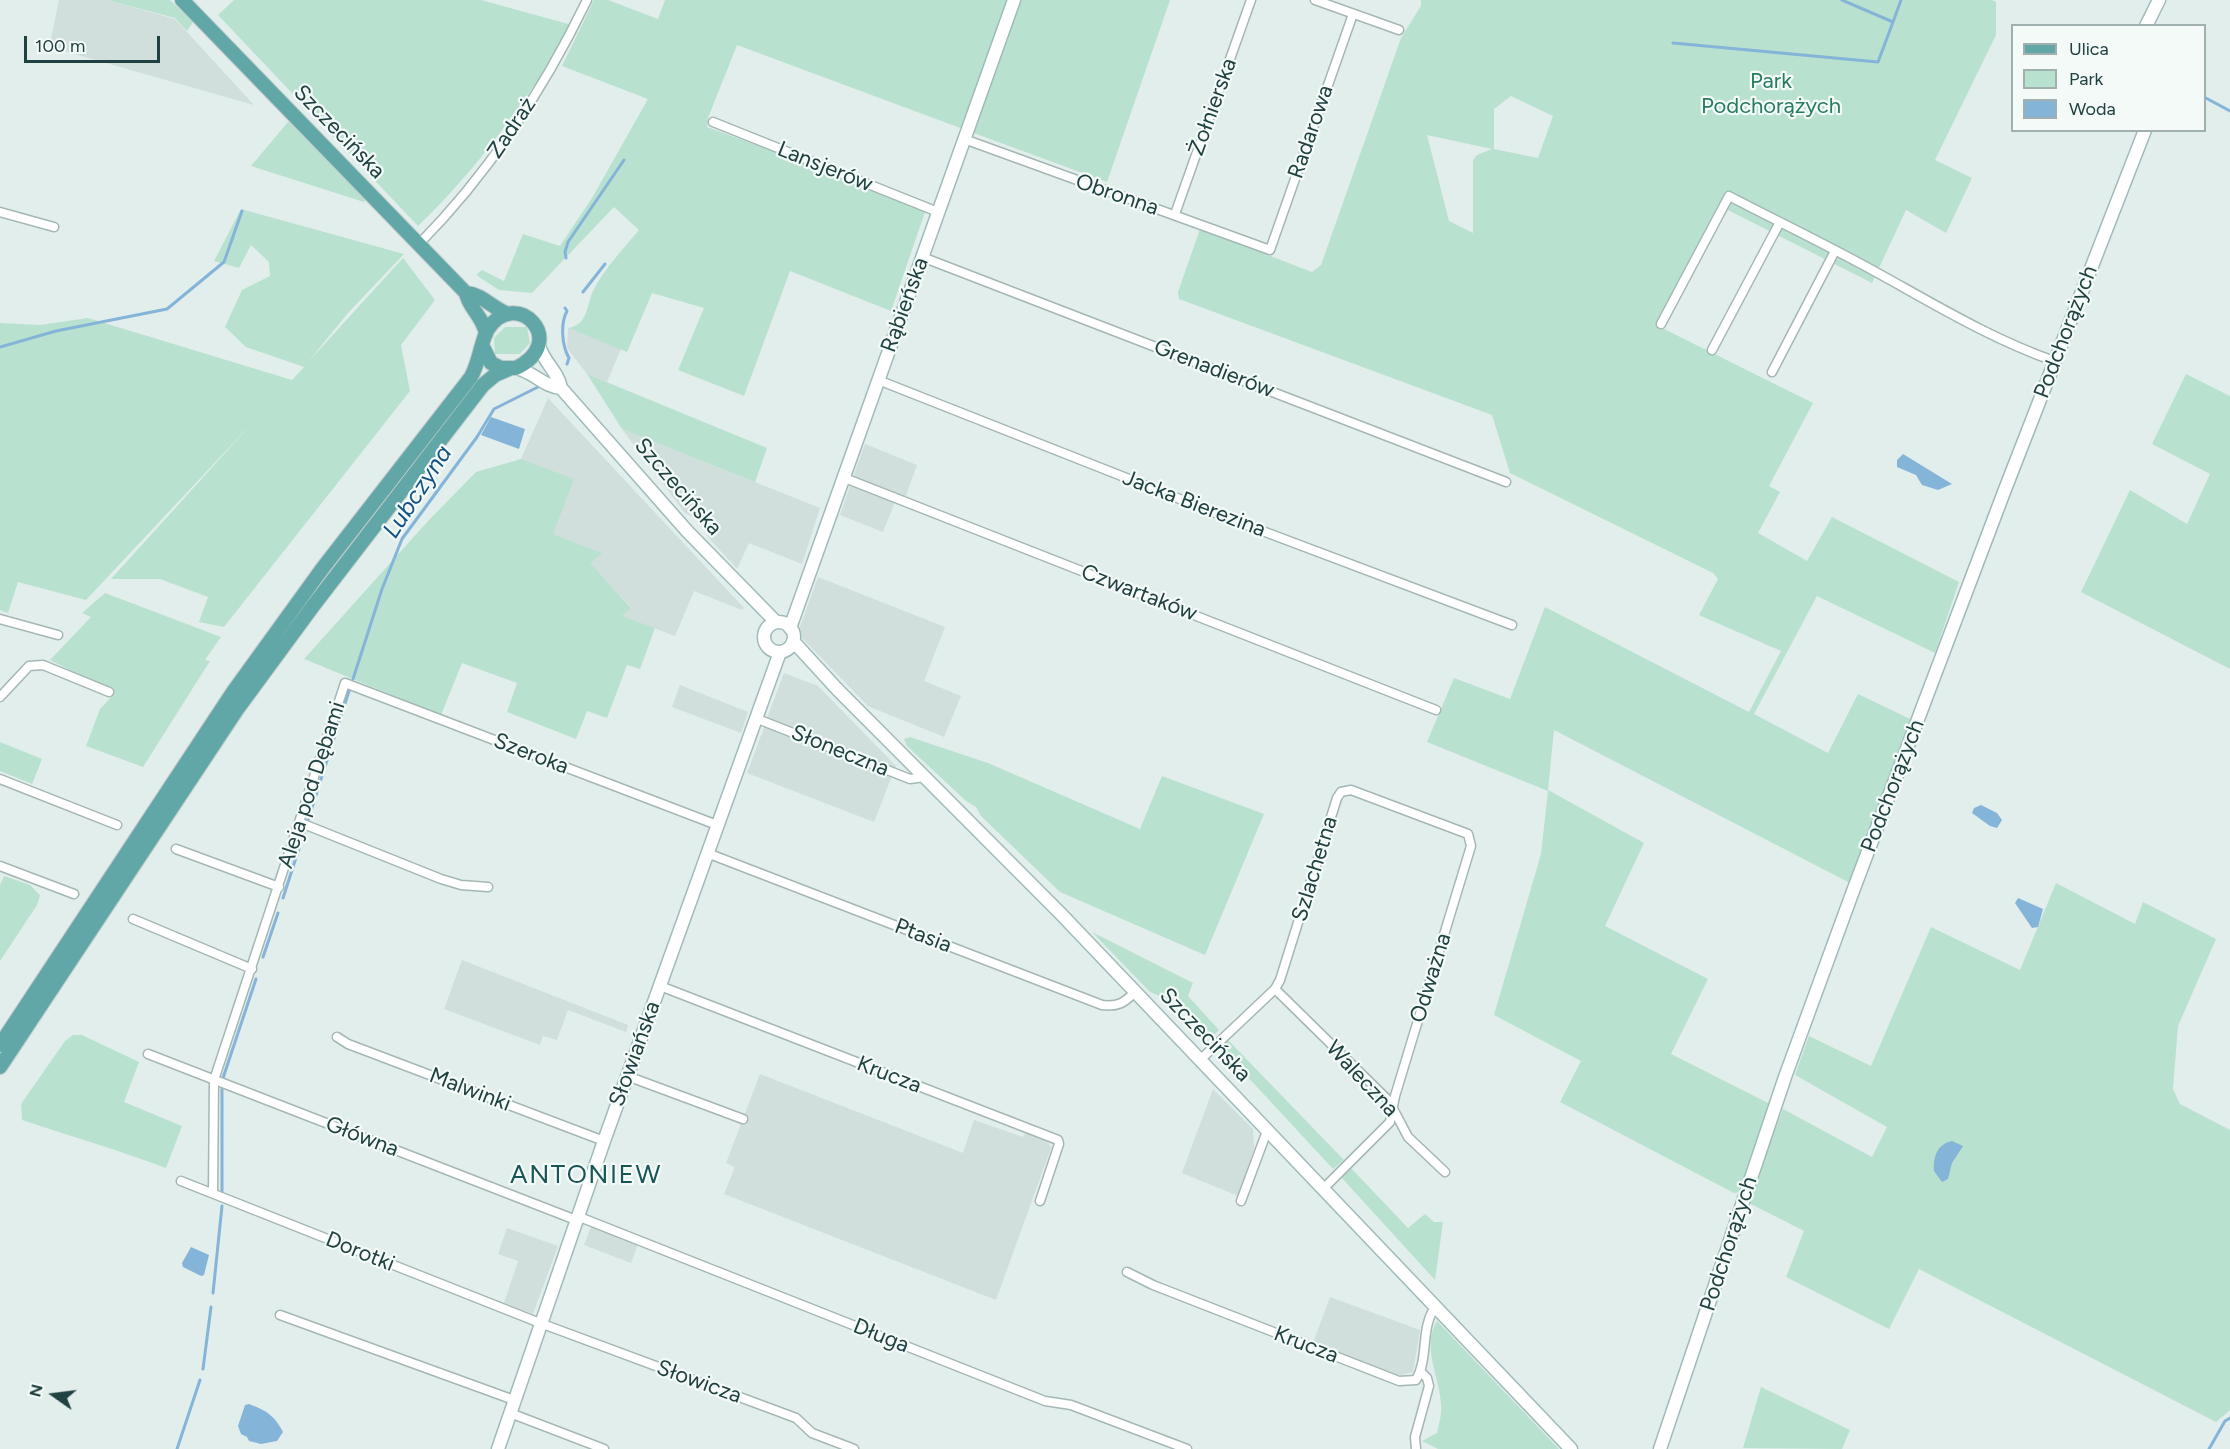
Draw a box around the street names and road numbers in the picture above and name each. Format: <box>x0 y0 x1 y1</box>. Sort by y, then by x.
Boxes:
street label: Żołnierska <box>1183 55 1243 159</box>
street label: Szczecińska <box>288 80 390 184</box>
street label: Radarowa <box>1283 82 1339 182</box>
street label: Zadraż <box>482 93 542 163</box>
street label: Lansjerów <box>774 136 876 198</box>
street label: Obronna <box>1072 169 1162 221</box>
street label: Rąbieńska <box>876 254 934 356</box>
street label: Podchorążych <box>2029 262 2103 402</box>
street label: Grenadierów <box>1150 334 1278 404</box>
street label: Szczecińska <box>629 433 727 541</box>
street label: Jacka Bierezina <box>1119 465 1269 543</box>
street label: Czwartaków <box>1077 559 1201 627</box>
street label: Aleja pod Dębami <box>273 698 351 872</box>
street label: Podchorążych <box>1856 716 1930 856</box>
street label: Słoneczna <box>787 719 893 783</box>
street label: Szeroka <box>490 728 572 780</box>
street label: Szlachetna <box>1287 813 1343 925</box>
street label: Ptasia <box>891 913 955 959</box>
street label: Odważna <box>1405 930 1457 1026</box>
street label: Szczecińska <box>1154 983 1256 1087</box>
street label: Słowiańska <box>604 998 666 1110</box>
street label: Waleczna <box>1320 1035 1404 1123</box>
street label: Krucza <box>853 1051 925 1099</box>
street label: Malwinki <box>426 1062 514 1118</box>
street label: Główna <box>322 1111 402 1163</box>
street label: Podchorążych <box>1695 1173 1763 1315</box>
street label: Dorotki <box>322 1226 398 1278</box>
street label: Długa <box>849 1313 913 1359</box>
street label: Krucza <box>1270 1321 1342 1369</box>
street label: Słowicza <box>653 1354 745 1410</box>

